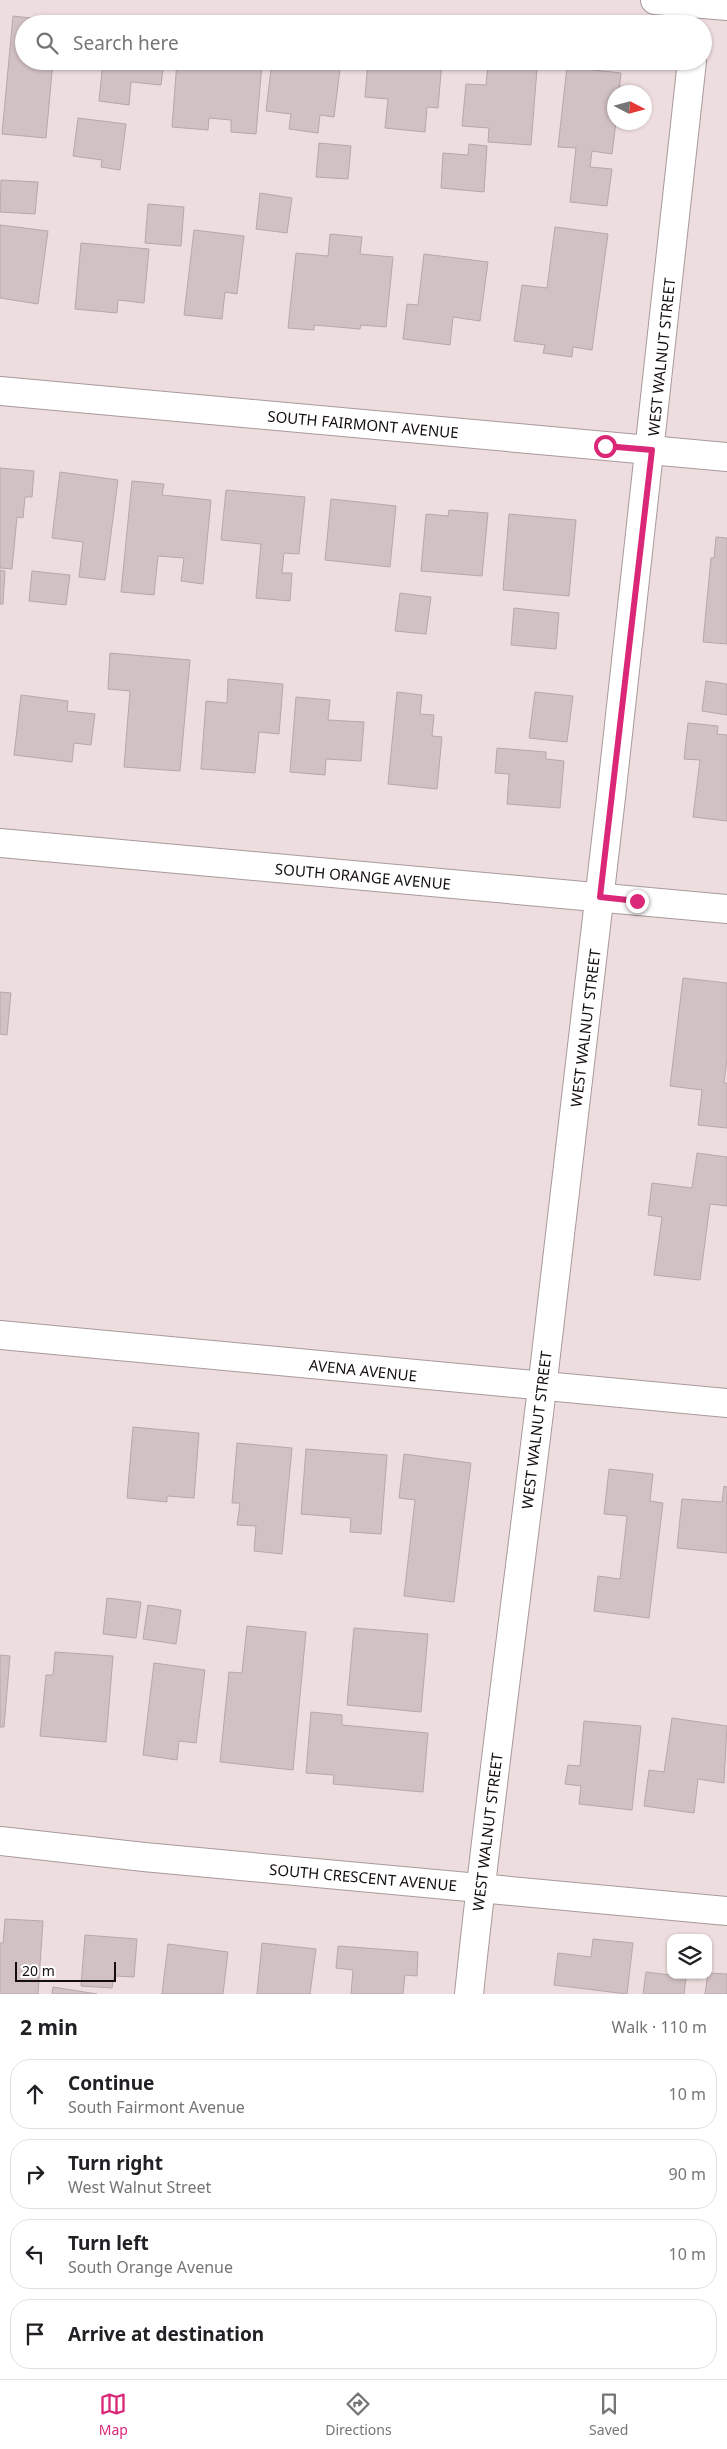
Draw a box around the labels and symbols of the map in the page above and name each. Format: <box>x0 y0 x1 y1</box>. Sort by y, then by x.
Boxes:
north arrow <box>607 85 652 130</box>
street label: WEST WALNUT STREET <box>643 276 679 437</box>
street label: SOUTH FAIRMONT AVENUE <box>267 406 459 442</box>
route start <box>594 435 617 458</box>
street label: SOUTH ORANGE AVENUE <box>274 858 452 894</box>
route end <box>626 890 649 913</box>
street label: WEST WALNUT STREET <box>565 947 605 1108</box>
street label: WEST WALNUT STREET <box>516 1349 556 1510</box>
street label: AVENA AVENUE <box>308 1354 418 1386</box>
street label: WEST WALNUT STREET <box>467 1751 507 1912</box>
street label: SOUTH CRESCENT AVENUE <box>268 1859 458 1895</box>
scale bar <box>15 1959 116 1982</box>

